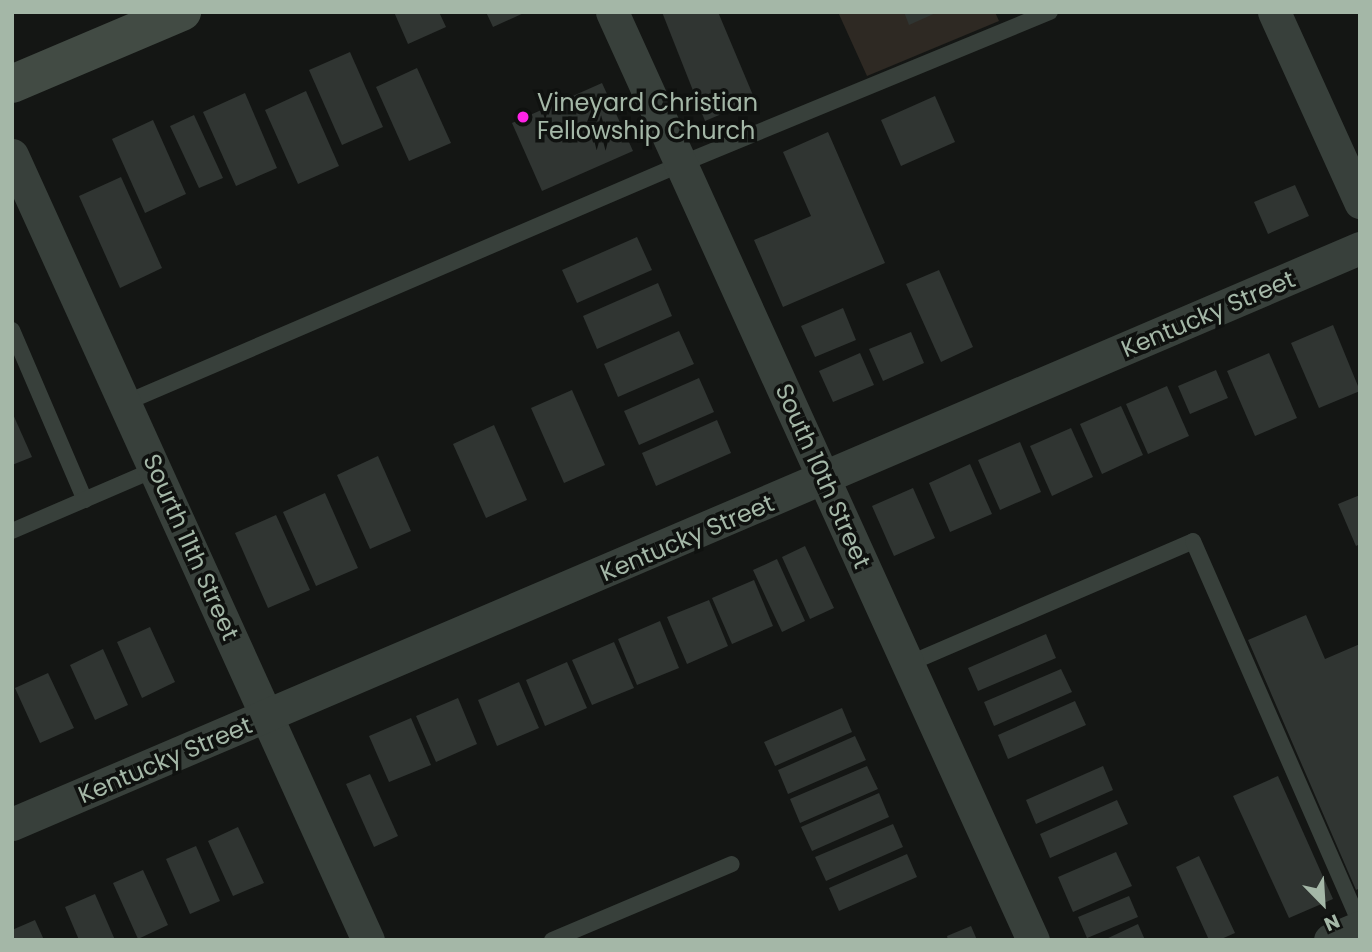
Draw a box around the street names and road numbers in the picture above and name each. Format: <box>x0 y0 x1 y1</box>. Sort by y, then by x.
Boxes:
street label: Kentucky Street <box>1117 264 1299 364</box>
street label: South 10th Street <box>769 379 877 573</box>
street label: Sourth 11th Street <box>137 450 245 644</box>
street label: Kentucky Street <box>596 488 778 588</box>
street label: Kentucky Street <box>74 710 256 810</box>

